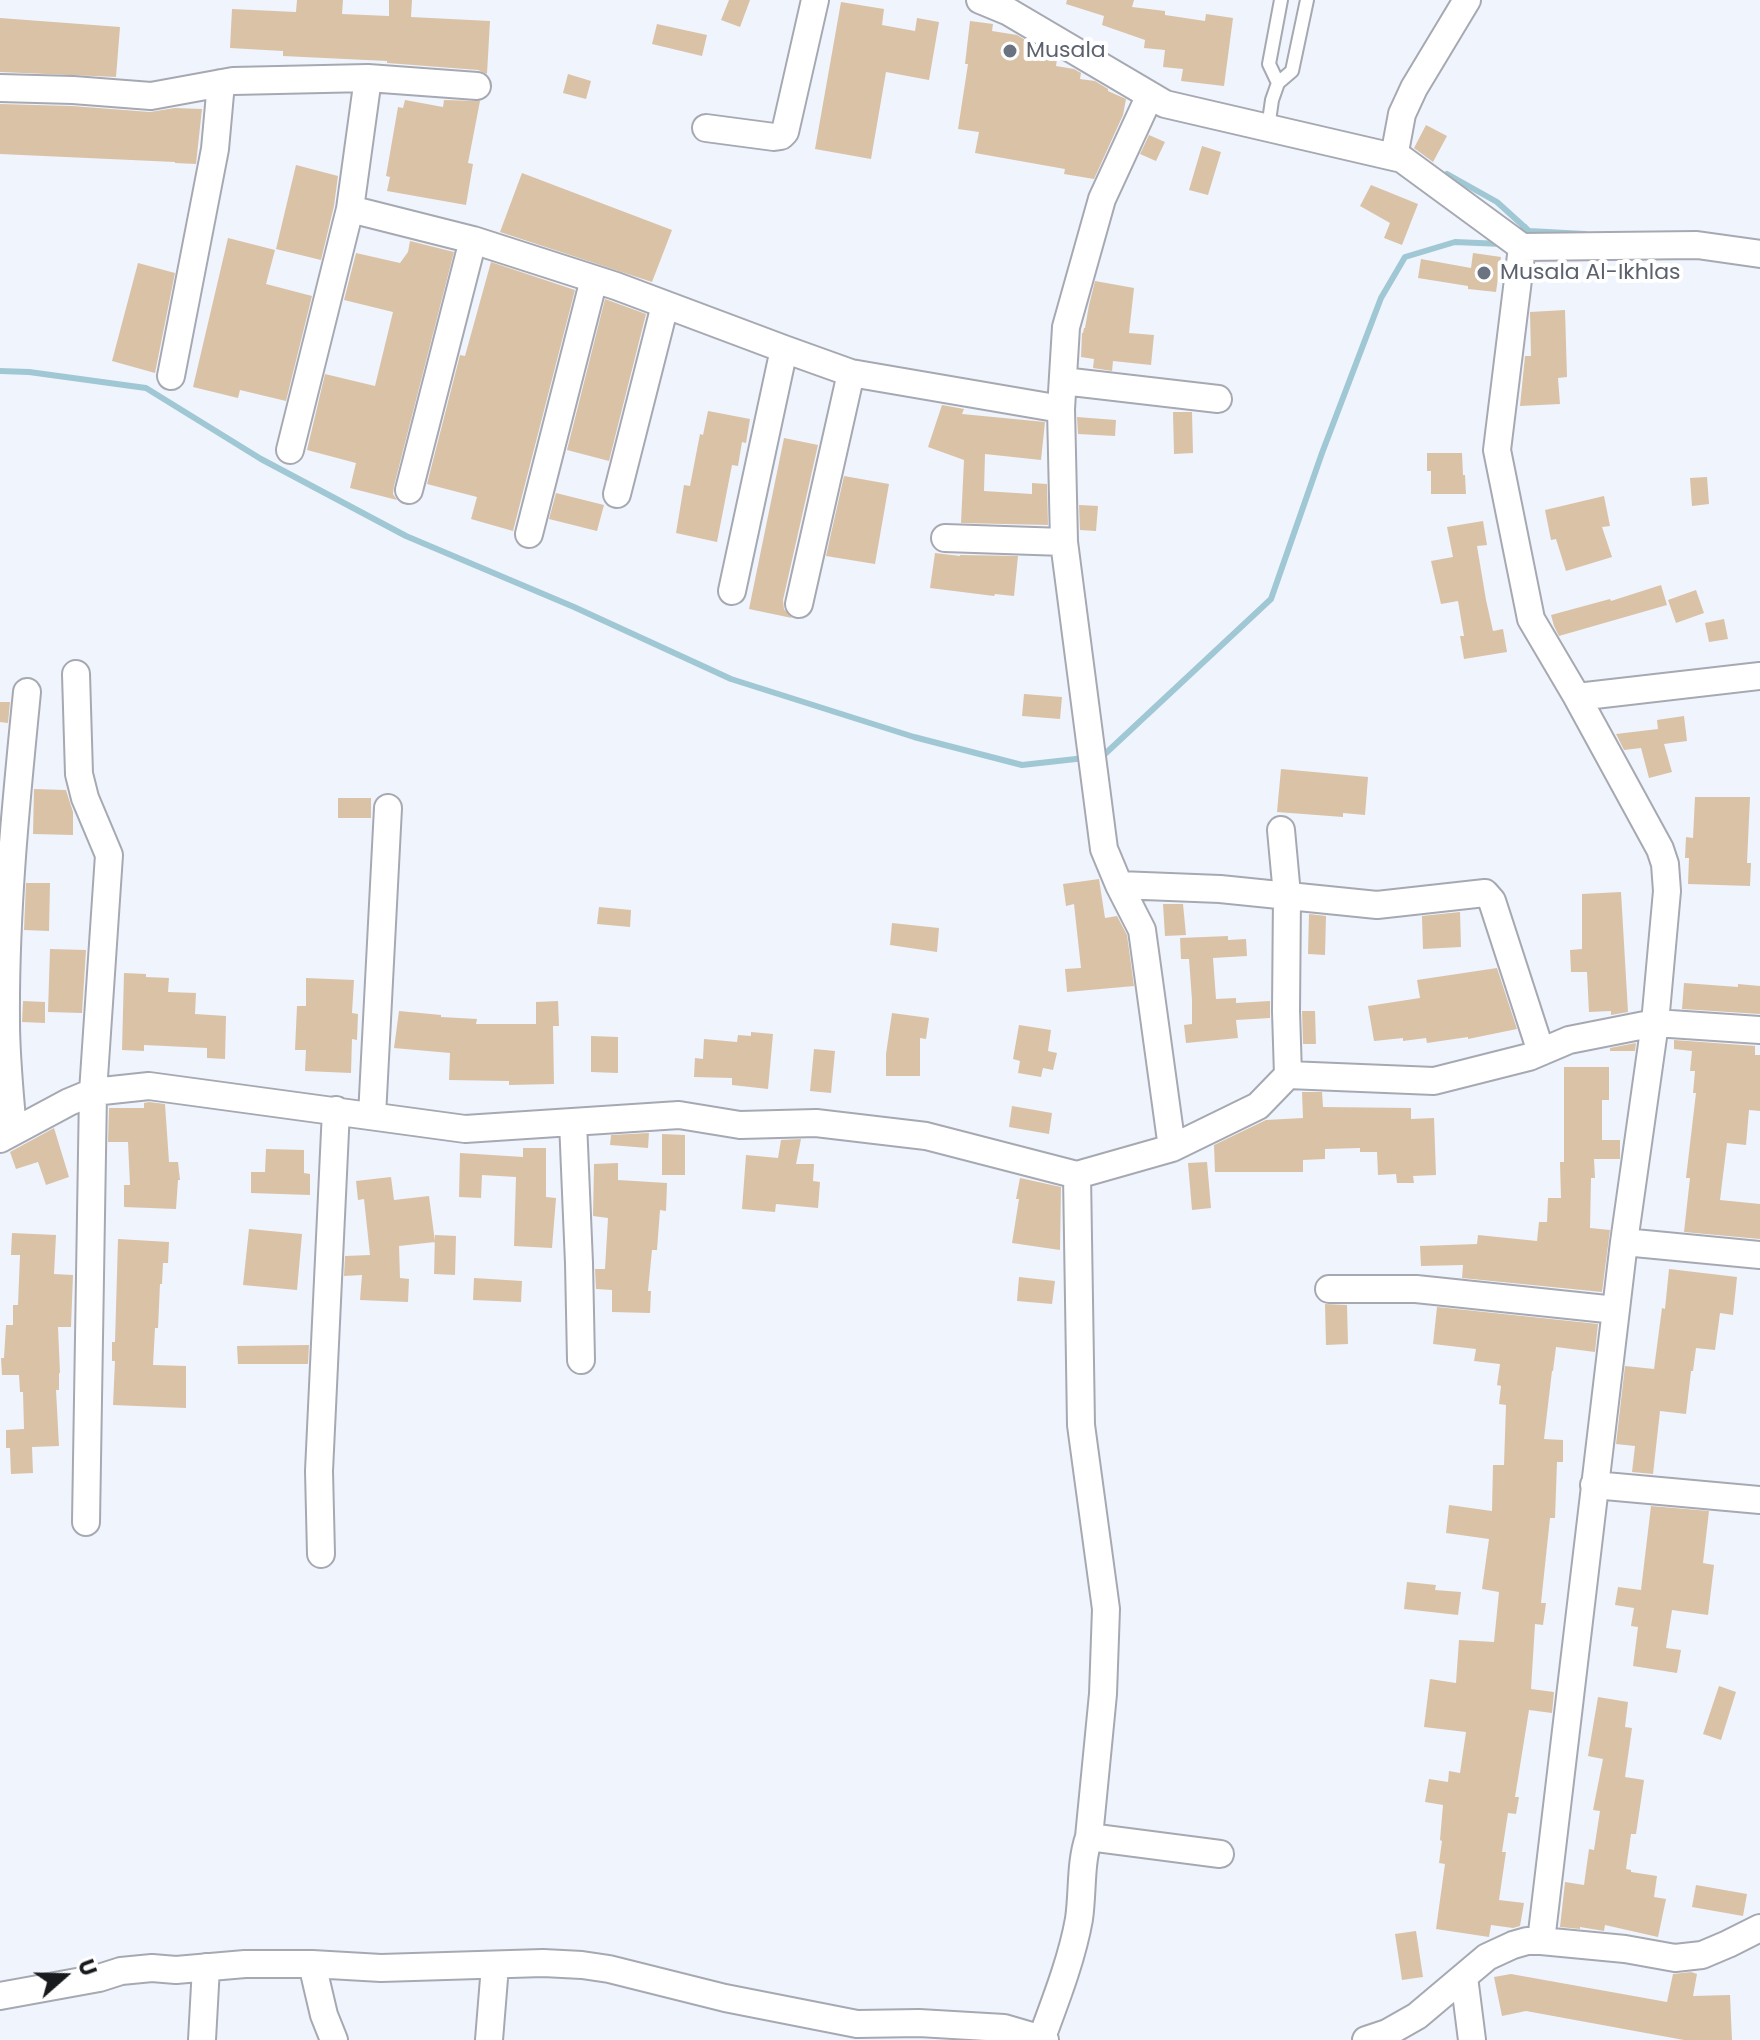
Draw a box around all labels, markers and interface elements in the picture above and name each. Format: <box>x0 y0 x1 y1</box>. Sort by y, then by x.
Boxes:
place label: Musala <box>1026 38 1106 64</box>
marker: Musala <box>1001 42 1019 60</box>
place label: Musala Al-Ikhlas <box>1500 260 1680 286</box>
marker: Musala Al-Ikhlas <box>1475 264 1493 282</box>
north arrow <box>24 1936 104 2016</box>
text: U <box>70 1955 104 1980</box>

